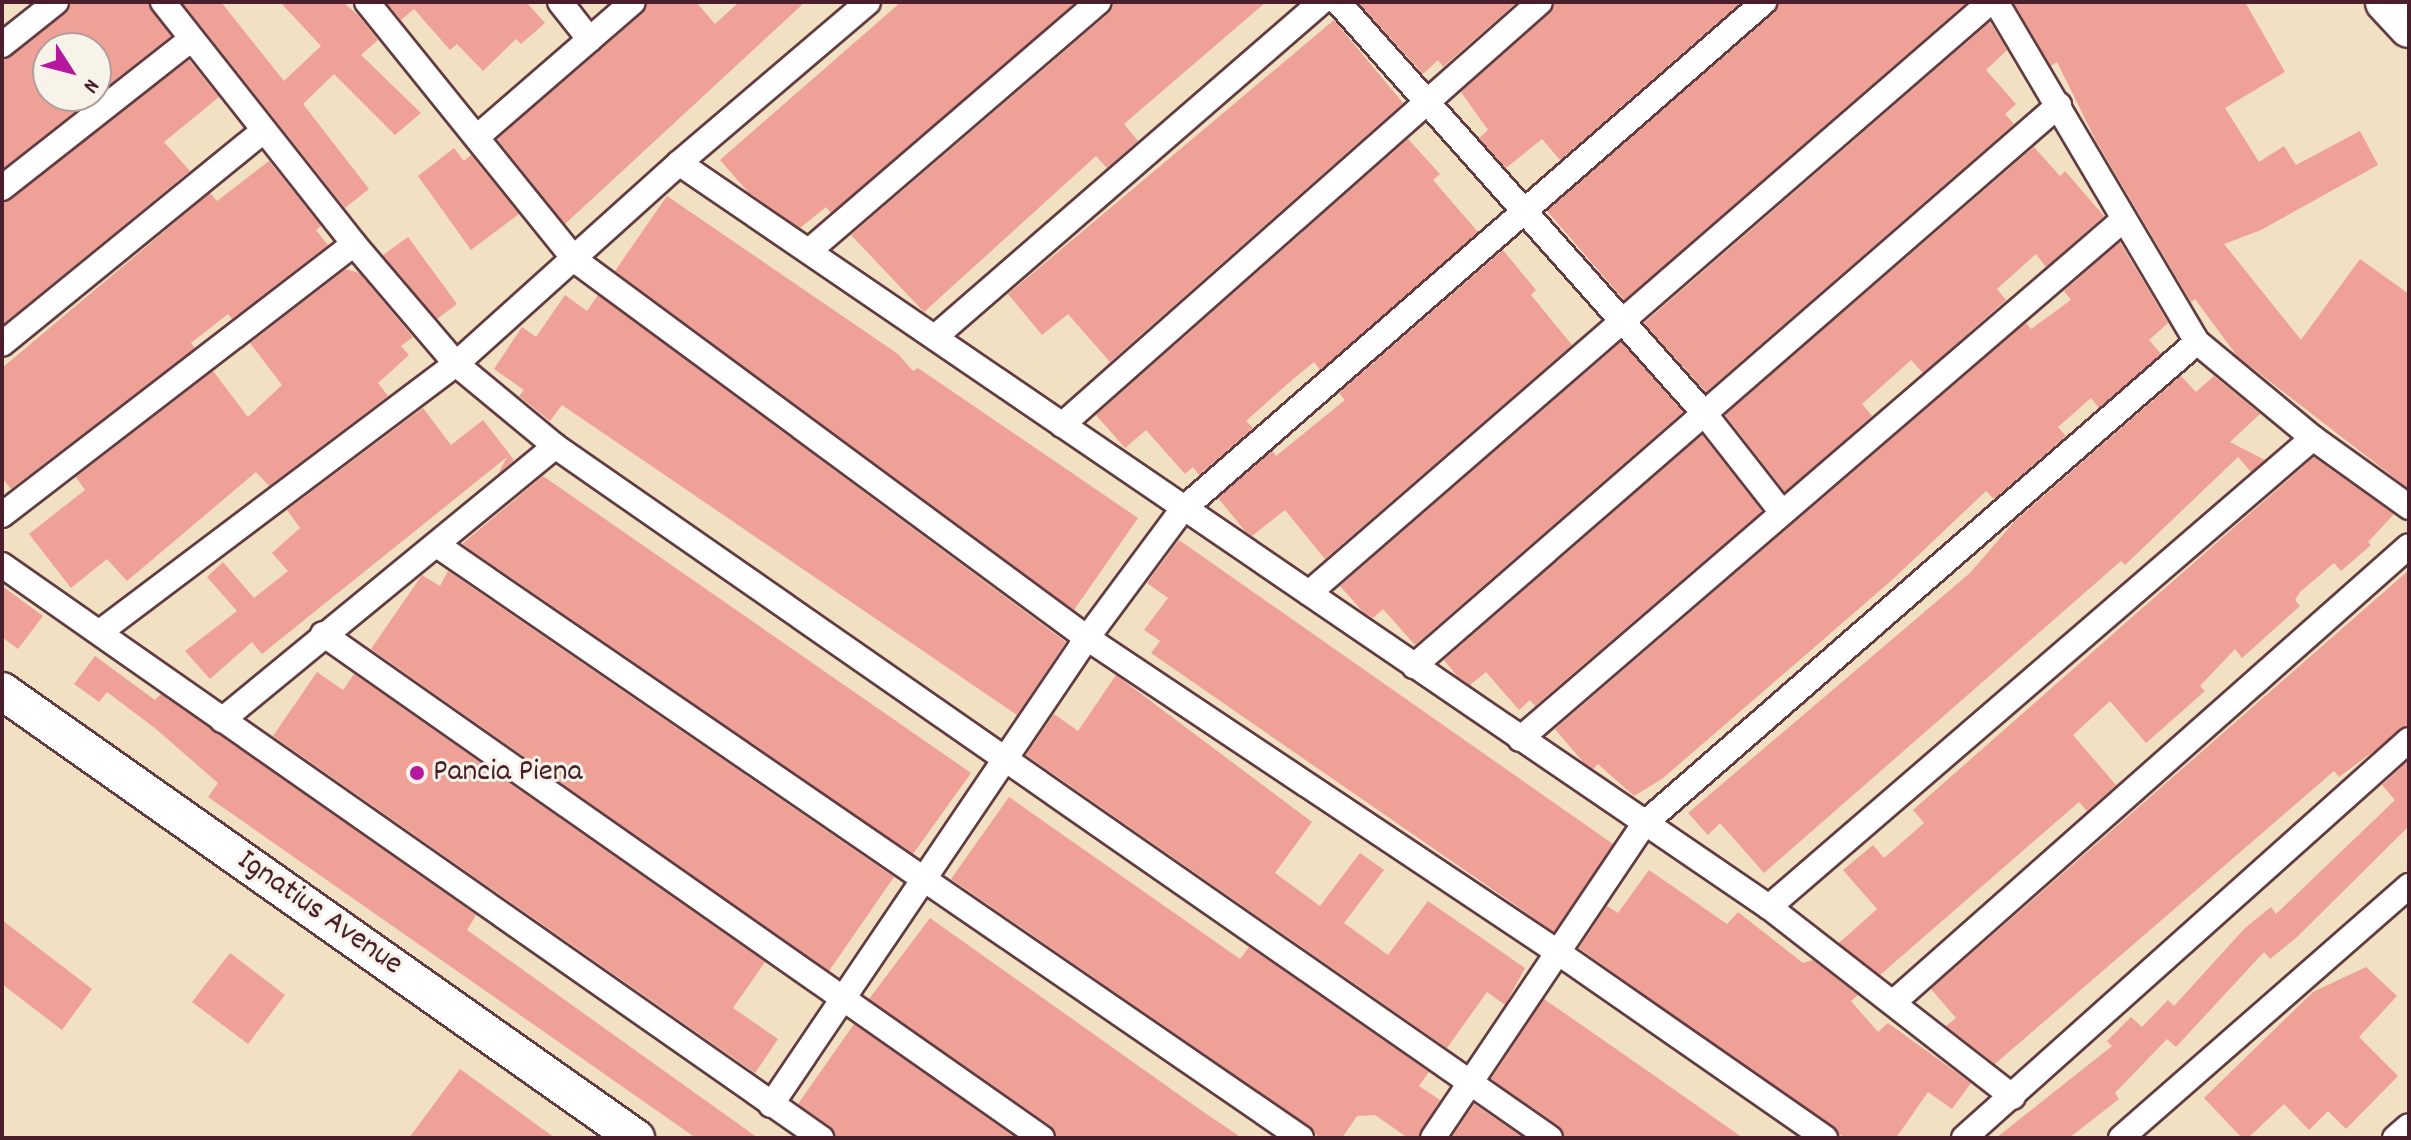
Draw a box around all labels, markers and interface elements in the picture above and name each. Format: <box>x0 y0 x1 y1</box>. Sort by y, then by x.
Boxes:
north arrow <box>32 32 112 112</box>
text: N <box>74 72 106 99</box>
place label: Pancia Piena <box>433 754 583 792</box>
marker: Pancia Piena <box>408 764 426 782</box>
street label: Ignatius Avenue <box>229 843 409 985</box>

